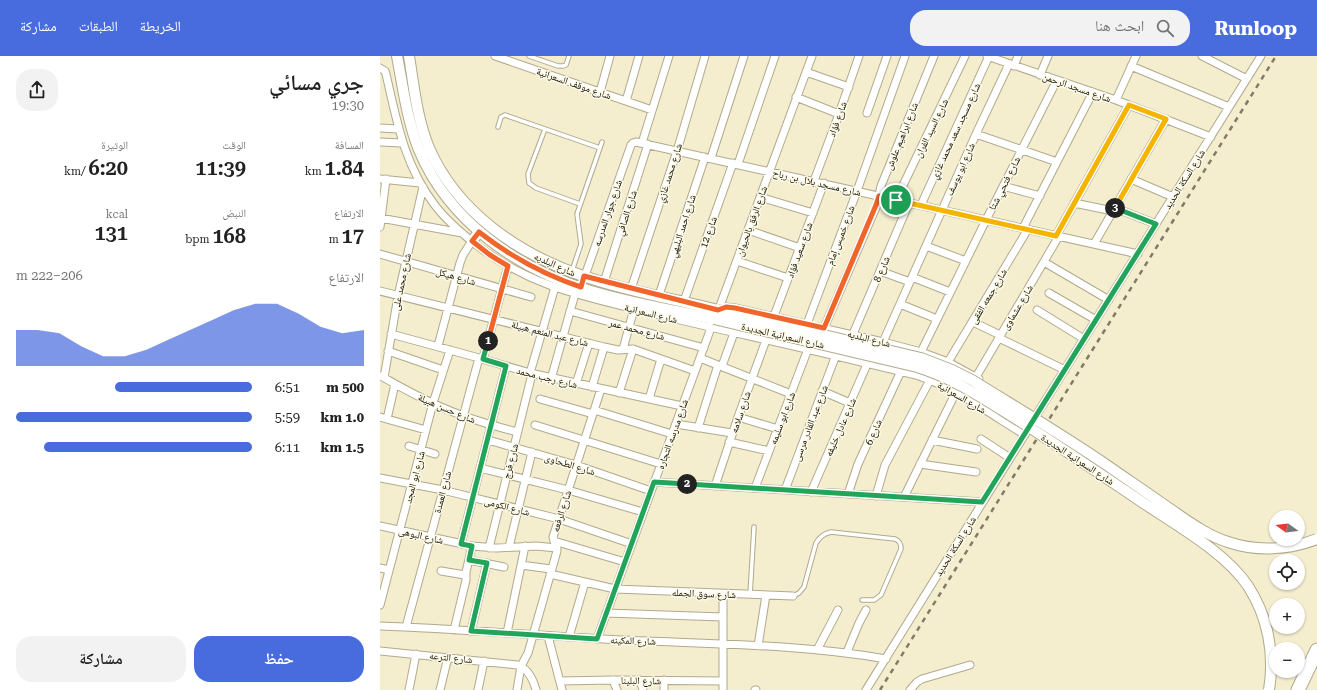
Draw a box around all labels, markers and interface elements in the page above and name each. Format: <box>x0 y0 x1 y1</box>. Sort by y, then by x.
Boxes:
search box <box>910 10 1190 46</box>
text: ابحث هنا <box>1095 17 1144 35</box>
icon: search <box>1154 17 1176 39</box>
text: Runloop <box>1214 17 1297 40</box>
text: مشاركة <box>20 18 57 34</box>
text: الطبقات <box>79 18 118 34</box>
text: الخريطة <box>140 18 181 34</box>
street label: شارع موقف السعرانية <box>535 66 613 102</box>
button: share <box>16 69 58 111</box>
text: جري مسائي <box>269 70 364 95</box>
street label: شارع مسجد الرحمن <box>1041 71 1113 105</box>
street label: شارع مسجد سعد محمد غازي <box>928 81 985 182</box>
street label: شارع السيد الفران <box>912 97 952 160</box>
text: 19:30 <box>332 98 364 113</box>
street label: شارع فؤاد <box>826 100 850 139</box>
street label: شارع ابراهيم علوش <box>883 100 922 172</box>
text: الوتيرة <box>101 139 128 152</box>
text: الوقت <box>222 139 246 152</box>
text: المسافة <box>335 139 364 152</box>
street label: شارع ابو يوسف <box>944 141 978 198</box>
street label: شارع محمد غازي <box>655 142 687 205</box>
street label: شارع السكة الحديد <box>1162 147 1208 212</box>
street label: شارع فتحي شتا <box>986 154 1025 213</box>
text: 6:20 <box>89 156 128 180</box>
text: 11:39 <box>195 156 246 180</box>
text: 1.84 <box>325 156 364 180</box>
text: /km <box>64 165 89 178</box>
text: km <box>305 165 325 178</box>
street label: شارع مسجد بلال بن رباح <box>771 167 863 199</box>
street label: شارع جوار المدرسه <box>591 178 625 248</box>
pin <box>879 183 913 217</box>
street label: شارع الرفق بالحيوان <box>734 184 770 258</box>
street label: شارع الصافي <box>614 189 642 238</box>
icon: arrive <box>885 189 907 211</box>
street label: شارع احمد البليهي <box>667 193 700 260</box>
pin: 3 <box>1105 198 1125 218</box>
text: 3 <box>1112 201 1118 214</box>
street label: شارع خميس إمام <box>824 204 859 267</box>
text: النبض <box>223 207 246 220</box>
text: الارتفاع <box>334 207 364 220</box>
text: kcal <box>106 208 128 221</box>
street label: شارع 12 <box>698 215 720 250</box>
street label: شارع سعيد فؤاد <box>784 220 816 280</box>
text: 131 <box>94 221 128 245</box>
text: 168 <box>212 224 246 248</box>
text: 17 <box>342 224 364 248</box>
text: bpm <box>185 233 212 246</box>
text: m <box>329 233 342 246</box>
street label: شارع البلديه <box>532 250 578 280</box>
street label: شارع محمد على <box>390 252 414 312</box>
street label: شارع 8 <box>871 254 893 284</box>
street label: شارع هيكل <box>434 266 477 288</box>
street label: شارع جمعه الفقى <box>968 266 1010 326</box>
text: 206–222 m <box>16 268 83 283</box>
text: الارتفاع <box>329 270 364 285</box>
street label: شارع عشماوى <box>1000 282 1036 332</box>
street label: شارع السعرانية <box>623 302 679 326</box>
street label: شارع محمد عمر <box>607 316 666 343</box>
street label: شارع عبد المنعم هبيلة <box>510 319 590 350</box>
street label: شارع السعرانية الجديدة <box>740 321 826 351</box>
street label: شارع البلديه <box>846 328 892 350</box>
pin: 1 <box>478 331 498 351</box>
text: 1 <box>485 334 491 347</box>
street label: شارع رجب محمد <box>515 365 579 391</box>
street label: شارع السعرانية <box>935 379 988 417</box>
text: 6:51 <box>275 380 300 395</box>
text: 500 m <box>326 380 364 395</box>
street label: شارع عبد القادر مرسى <box>791 383 831 463</box>
street label: شارع سلامه <box>728 390 754 435</box>
street label: شارع ابو سليمه <box>767 390 799 446</box>
street label: شارع حسن هبيلة <box>416 391 478 427</box>
street label: شارع عادل خليفه <box>823 396 859 458</box>
street label: شارع مدرسه التجاره <box>655 397 691 471</box>
text: 5:59 <box>275 410 300 425</box>
text: 1.0 km <box>321 410 364 425</box>
street label: شارع 6 <box>863 417 885 447</box>
street label: شارع السعرانية الجديدة <box>1039 432 1117 488</box>
text: 6:11 <box>275 440 300 455</box>
text: 1.5 km <box>321 440 364 455</box>
street label: شارع فرج <box>500 442 522 480</box>
street label: شارع ابو المجد <box>402 449 428 505</box>
street label: شارع الطحاوى <box>543 452 597 478</box>
street label: شارع العمدة <box>432 469 454 515</box>
pin: 2 <box>677 474 697 494</box>
text: 2 <box>684 477 690 490</box>
street label: شارع الرفعه <box>550 489 574 534</box>
street label: شارع الكومى <box>483 495 531 519</box>
north arrow <box>1269 510 1305 546</box>
map controls <box>1269 510 1305 678</box>
street label: شارع السكة الحديد <box>933 514 979 579</box>
street label: شارع البوهى <box>397 525 445 547</box>
button: locate <box>1269 554 1305 590</box>
street label: شارع سوق الجمله <box>672 587 737 601</box>
button: + <box>1269 598 1305 634</box>
street label: شارع المكينه <box>610 634 656 648</box>
button: مشاركة <box>16 636 186 682</box>
button: حفظ <box>194 636 364 682</box>
button: − <box>1269 642 1305 678</box>
street label: شارع الترعه <box>429 650 473 666</box>
street label: شارع البلينا <box>621 675 662 687</box>

